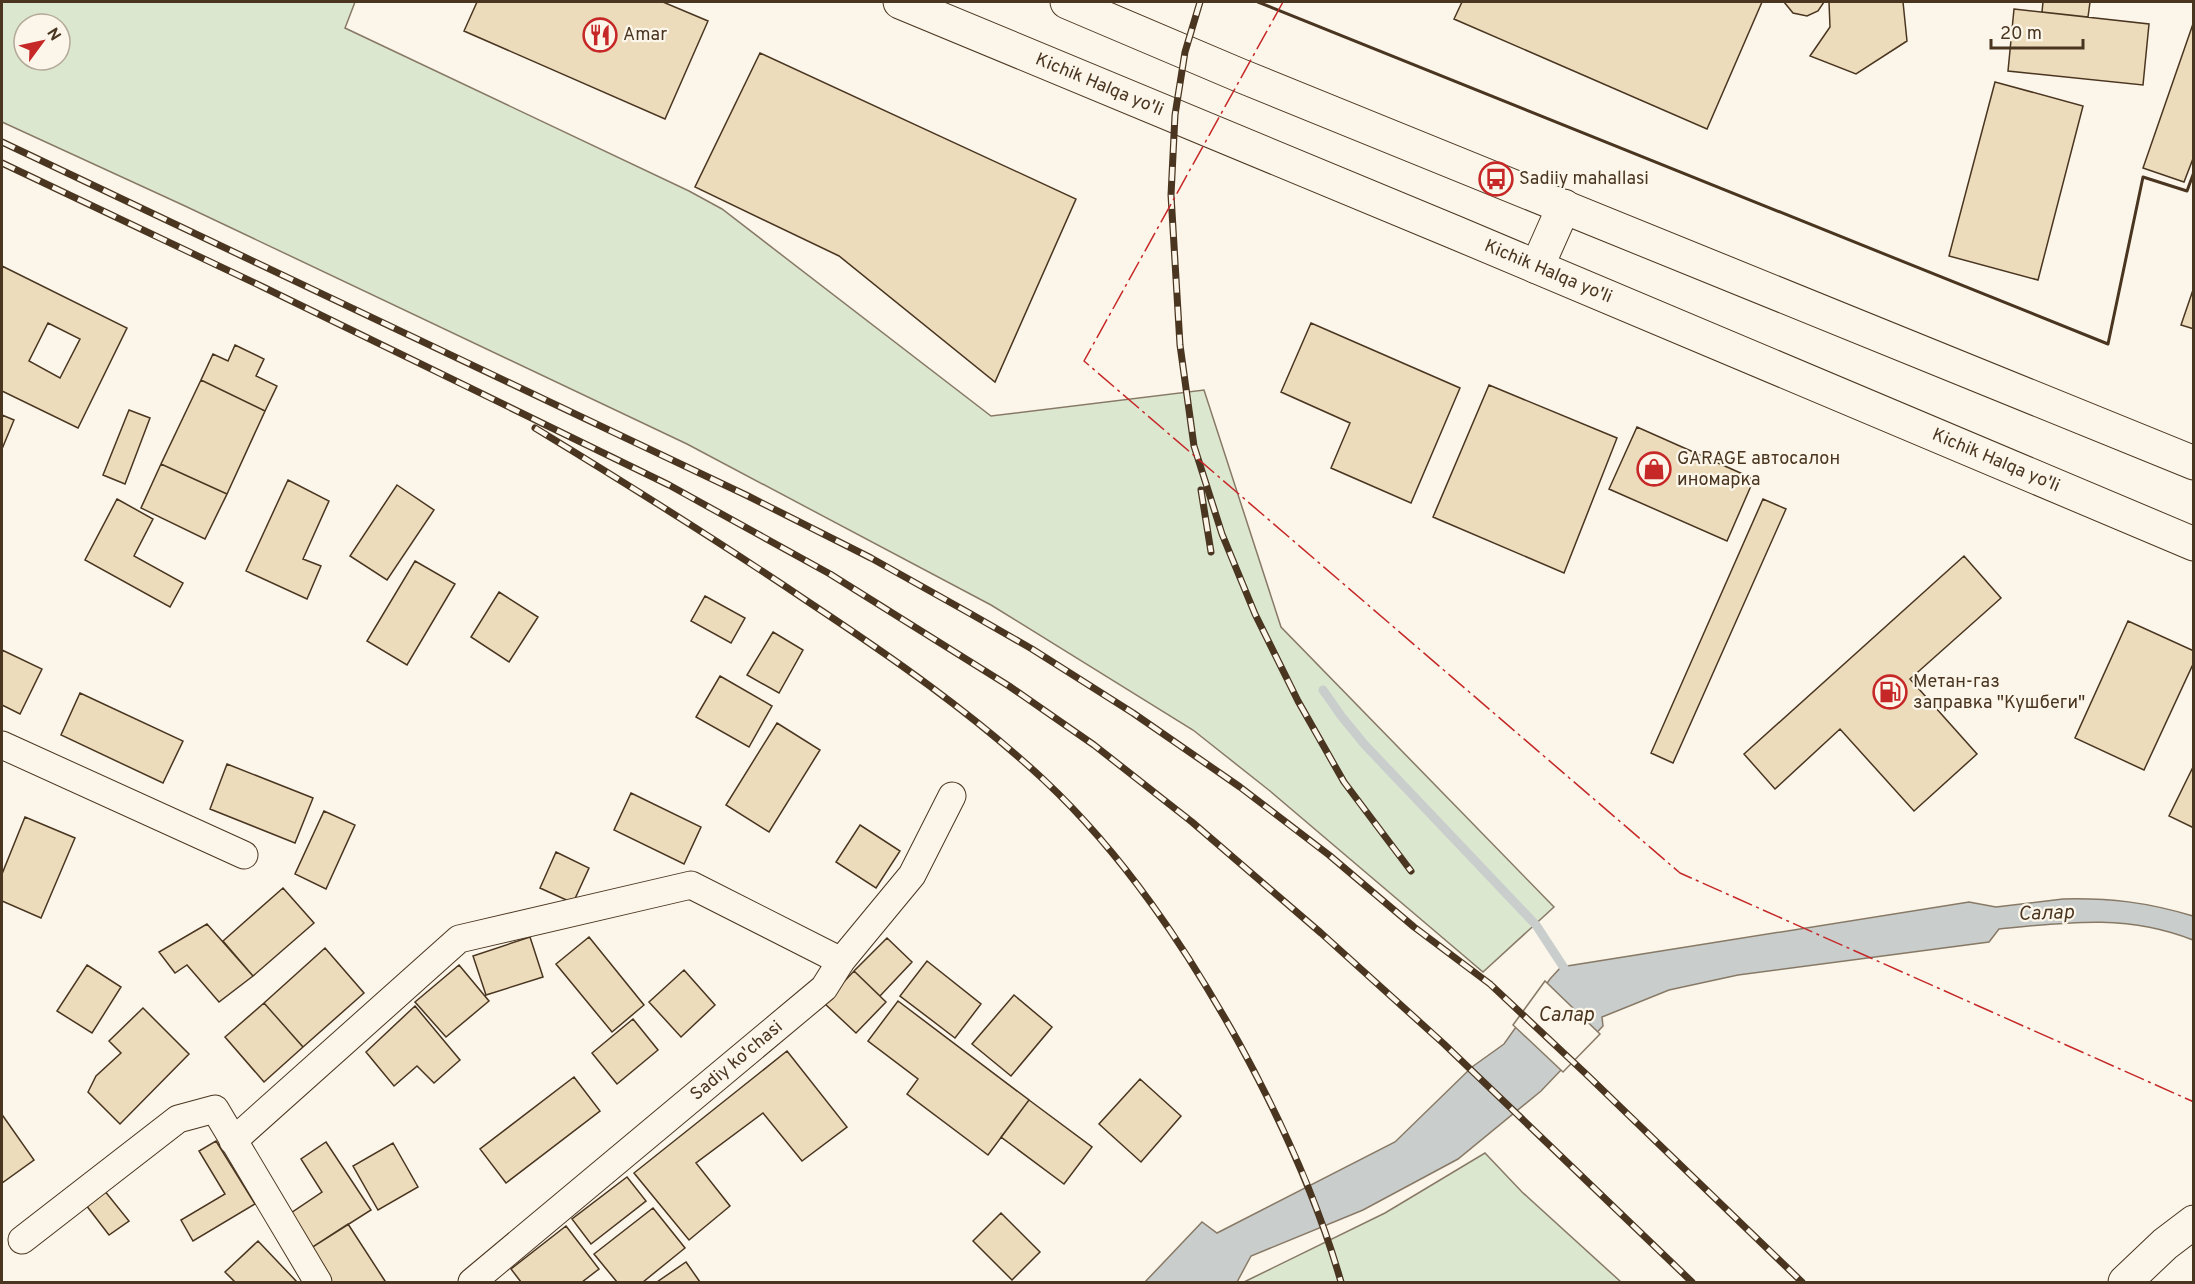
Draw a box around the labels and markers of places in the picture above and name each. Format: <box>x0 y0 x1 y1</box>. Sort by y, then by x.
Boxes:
restaurant icon: Amar <box>582 17 618 53</box>
place label: Amar <box>623 24 667 47</box>
bus stop icon: Sadiiy mahallasi <box>1478 161 1514 197</box>
place label: Sadiiy mahallasi <box>1519 168 1649 191</box>
place label: GARAGE автосалон иномарка <box>1677 448 1840 492</box>
shop icon: GARAGE автосалон иномарка <box>1636 451 1672 487</box>
place label: Метан-газ заправка "Кушбеги" <box>1913 671 2085 715</box>
fuel station icon: Метан-газ заправка "Кушбеги" <box>1872 674 1908 710</box>

